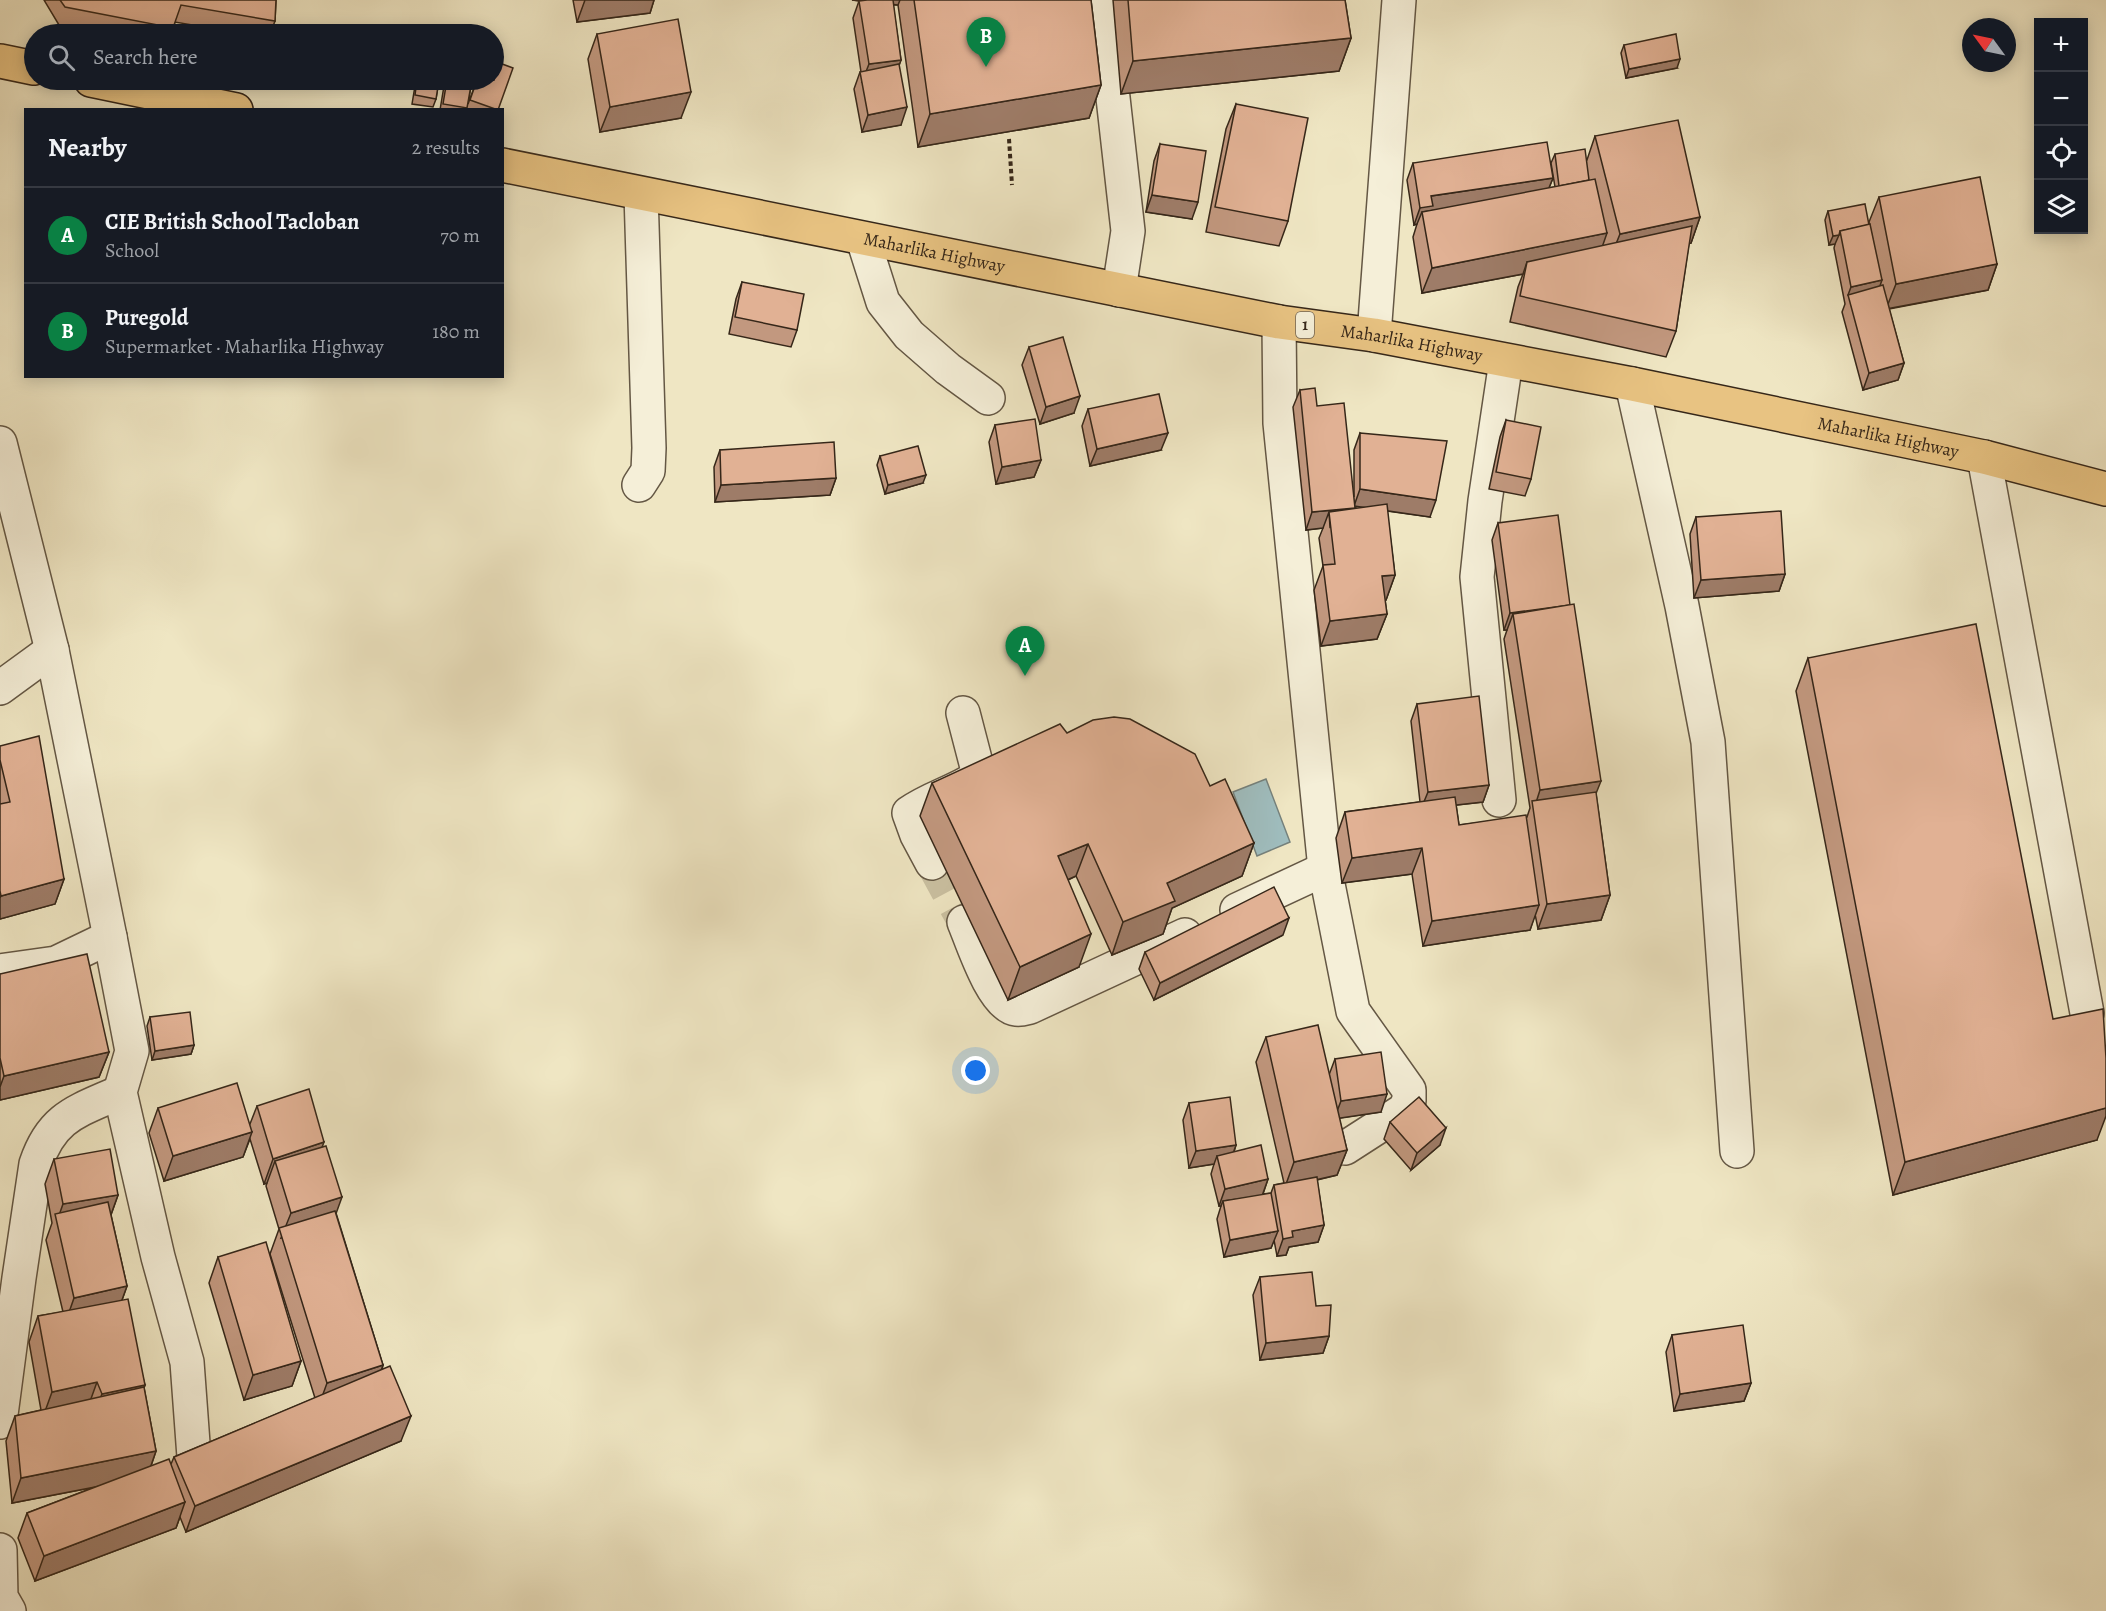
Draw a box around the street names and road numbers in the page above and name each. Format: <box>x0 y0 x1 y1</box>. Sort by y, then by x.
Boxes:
street label: Maharlika Highway <box>861 226 1008 279</box>
road number: 1 <box>1296 312 1314 338</box>
street label: Maharlika Highway <box>1339 319 1486 368</box>
street label: Maharlika Highway <box>1816 411 1962 464</box>

